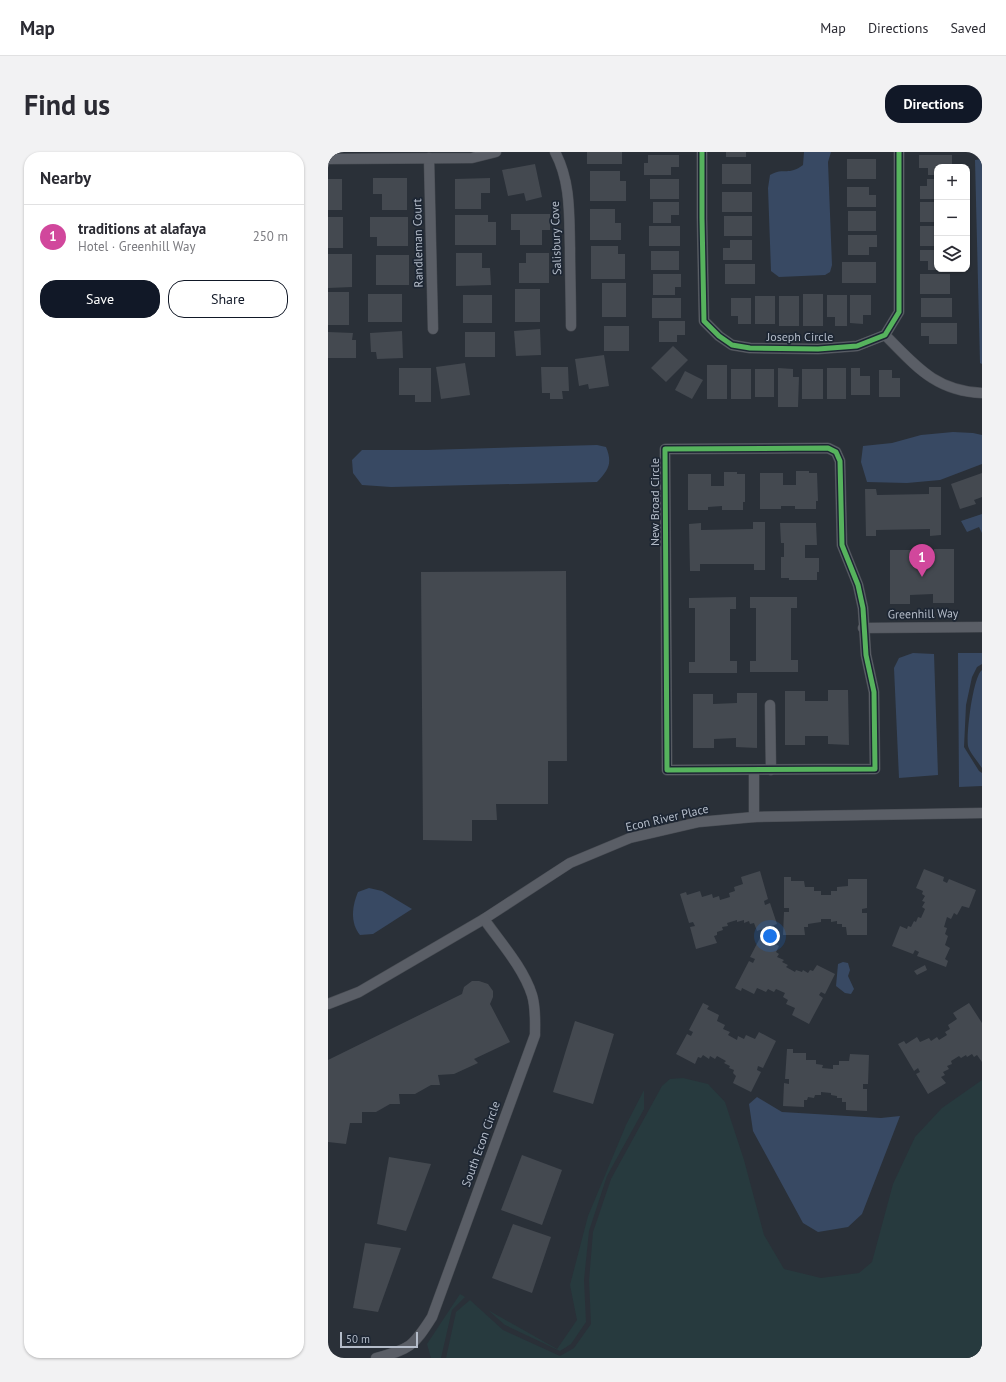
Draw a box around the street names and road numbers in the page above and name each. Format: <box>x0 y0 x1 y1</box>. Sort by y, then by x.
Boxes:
street label: Randleman Court <box>409 198 426 288</box>
street label: Salisbury Cove <box>547 201 564 275</box>
street label: Joseph Circle <box>766 329 833 344</box>
street label: New Broad Circle <box>647 458 662 546</box>
street label: Greenhill Way <box>887 605 959 622</box>
street label: Econ River Place <box>624 801 710 834</box>
street label: South Econ Circle <box>458 1099 503 1189</box>

